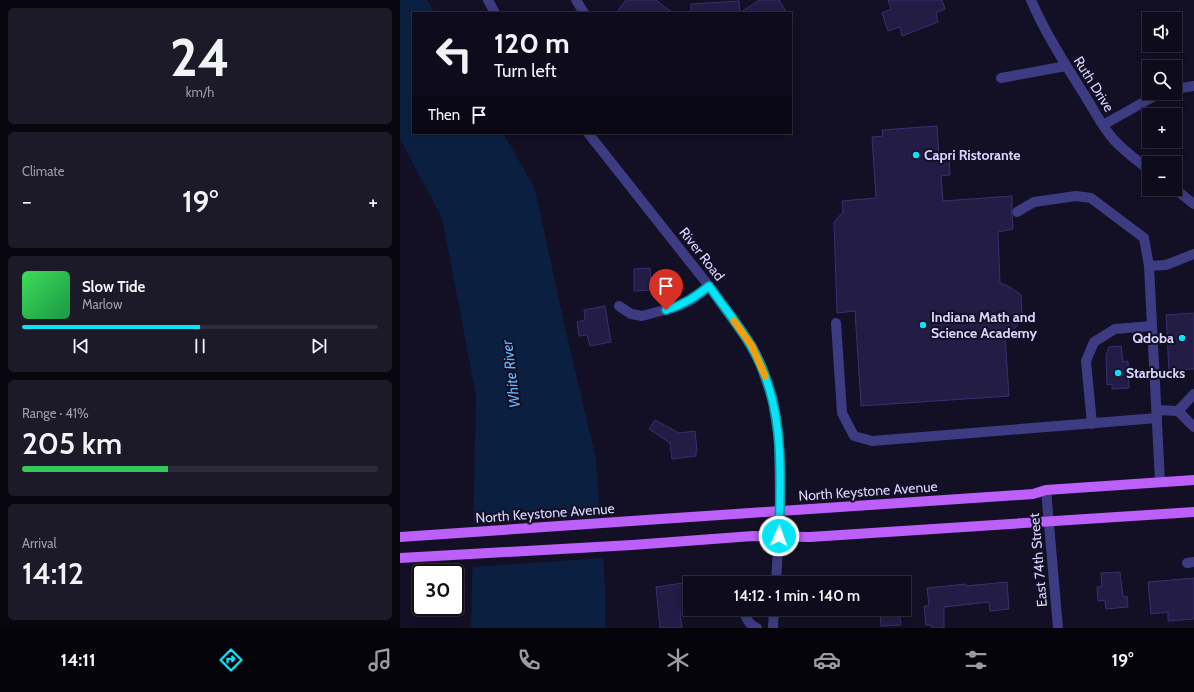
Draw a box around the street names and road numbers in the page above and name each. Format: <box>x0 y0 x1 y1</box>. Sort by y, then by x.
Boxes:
street label: Ruth Drive <box>1070 53 1118 115</box>
street label: River Road <box>675 224 729 284</box>
street label: North Keystone Avenue <box>798 477 938 505</box>
street label: North Keystone Avenue <box>475 499 615 527</box>
street label: East 74th Street <box>1025 512 1051 608</box>

